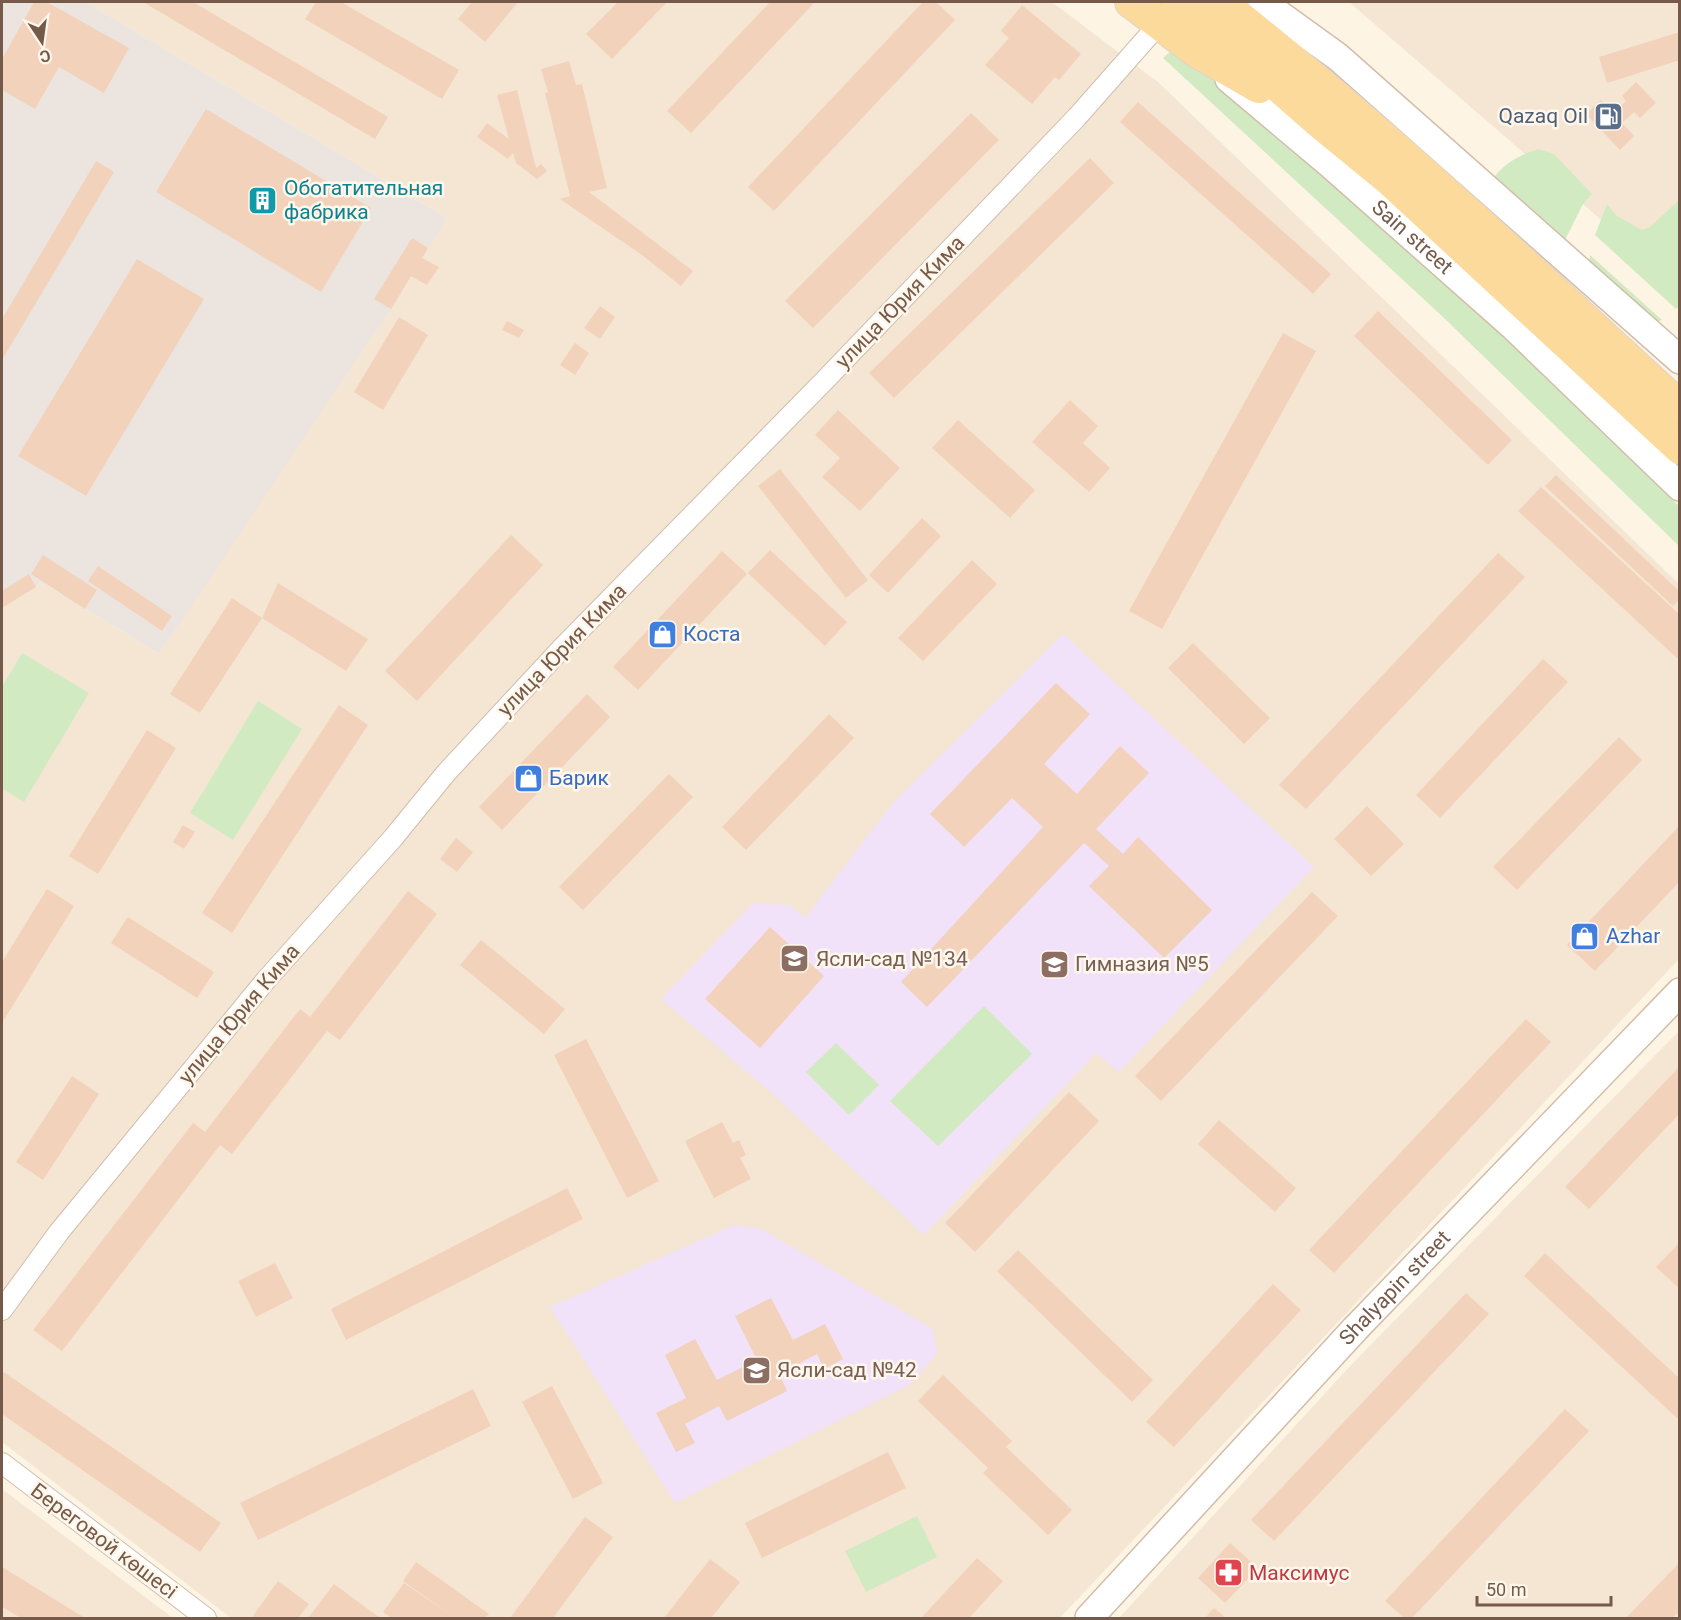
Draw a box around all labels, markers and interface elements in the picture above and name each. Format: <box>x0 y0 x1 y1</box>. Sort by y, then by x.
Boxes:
north arrow <box>12 12 72 72</box>
text: С <box>38 46 52 67</box>
fuel station icon: Qazaq Oil <box>1593 100 1625 132</box>
place label: Qazaq Oil <box>1498 104 1588 128</box>
place label: Обогатительная фабрика <box>284 176 443 224</box>
building icon: Обогатительная фабрика <box>247 184 279 216</box>
street label: Sain street <box>1367 195 1458 279</box>
street label: улица Юрия Кима <box>831 231 969 373</box>
street label: улица Юрия Кима <box>493 579 631 721</box>
shop icon: Коста <box>646 618 678 650</box>
place label: Коста <box>683 622 741 646</box>
shop icon: Барик <box>512 762 544 794</box>
place label: Барик <box>549 766 610 790</box>
shop icon: Azhar <box>1569 920 1601 952</box>
place label: Azhar <box>1606 924 1660 948</box>
street label: улица Юрия Кима <box>174 939 304 1089</box>
school or university icon: Ясли-сад №134 <box>779 943 811 975</box>
place label: Ясли-сад №134 <box>816 947 968 971</box>
school or university icon: Гимназия №5 <box>1038 948 1070 980</box>
place label: Гимназия №5 <box>1075 952 1209 976</box>
street label: Shalyapin street <box>1334 1226 1455 1350</box>
school or university icon: Ясли-сад №42 <box>740 1354 772 1386</box>
place label: Ясли-сад №42 <box>777 1358 917 1382</box>
street label: Береговой көшесі <box>26 1478 182 1604</box>
pharmacy icon: Максимус <box>1212 1557 1244 1589</box>
place label: Максимус <box>1249 1561 1349 1585</box>
scale bar <box>1477 1569 1610 1607</box>
text: 50 m <box>1486 1579 1526 1600</box>

